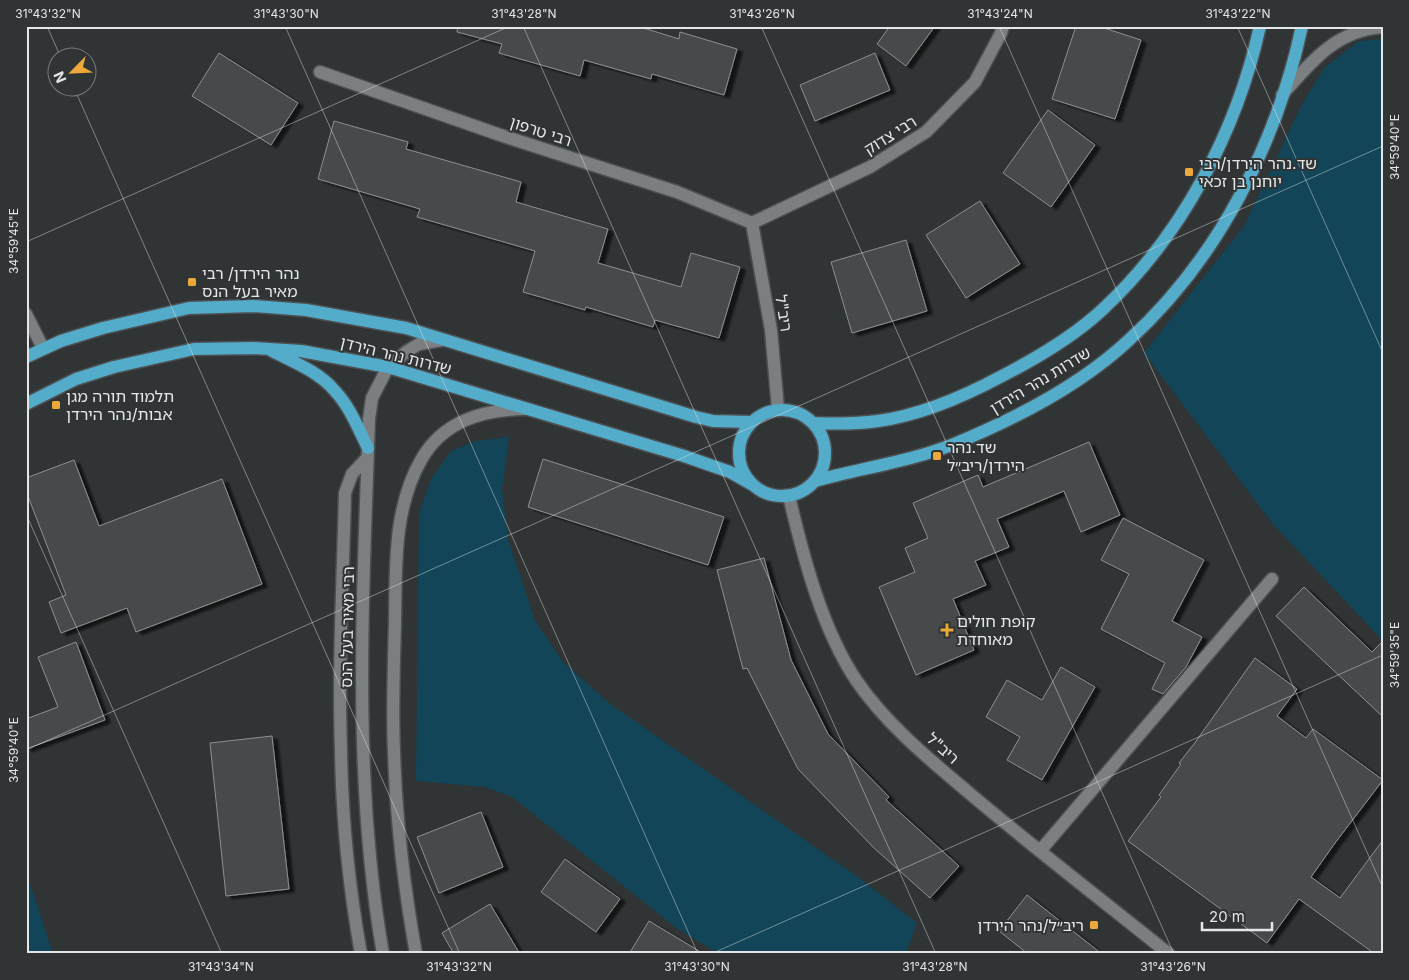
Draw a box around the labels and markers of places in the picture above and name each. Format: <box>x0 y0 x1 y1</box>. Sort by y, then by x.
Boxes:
place label: שד.נהר הירדן/רבי יוחנן בן זכאי <box>1199 153 1317 191</box>
marker: שד.נהר הירדן/רבי יוחנן בן זכאי <box>1183 166 1195 178</box>
place label: נהר הירדן/ רבי מאיר בעל הנס <box>202 263 300 301</box>
marker: נהר הירדן/ רבי מאיר בעל הנס <box>186 276 198 288</box>
place label: תלמוד תורה מגן אבות/נהר הירדן <box>66 386 174 424</box>
marker: תלמוד תורה מגן אבות/נהר הירדן <box>50 399 62 411</box>
place label: שד.נהר הירדן/ריב״ל <box>947 437 1025 475</box>
marker: שד.נהר הירדן/ריב״ל <box>931 450 943 462</box>
place label: קופת חולים מאוחדת <box>957 611 1036 649</box>
marker: קופת חולים מאוחדת <box>941 624 953 636</box>
place label: ריב״ל/נהר הירדן <box>977 915 1084 935</box>
marker: ריב״ל/נהר הירדן <box>1088 919 1100 931</box>

